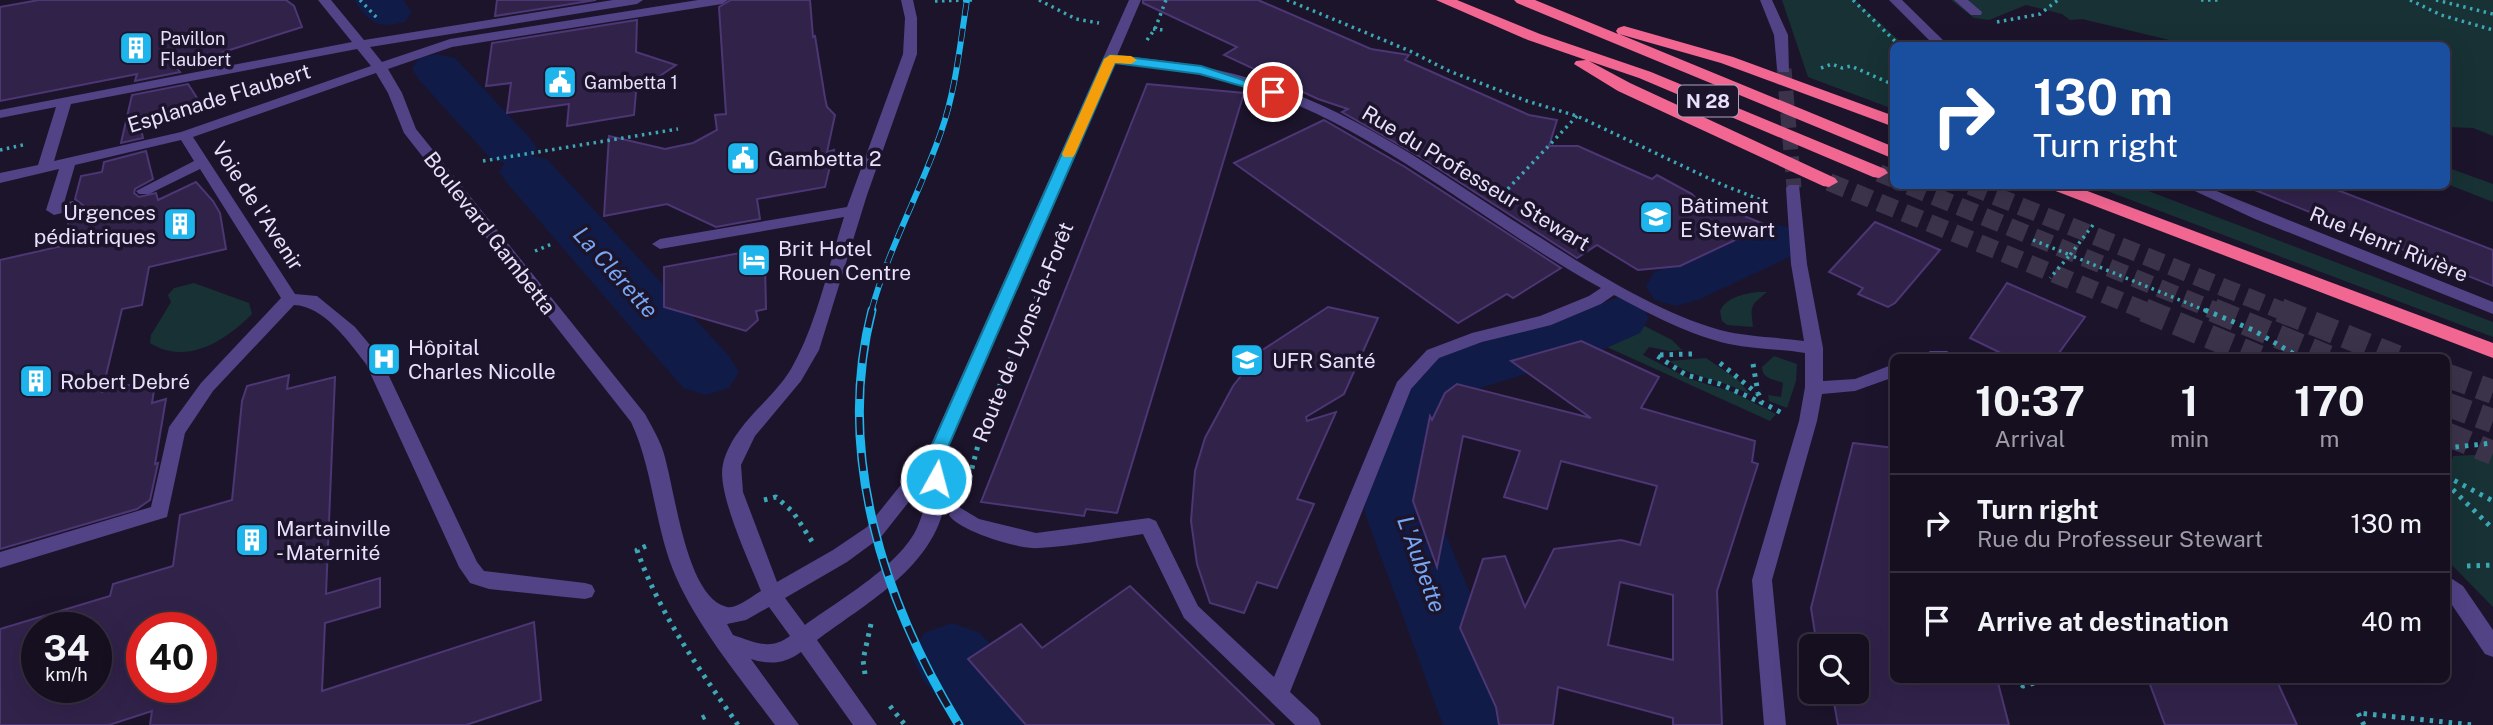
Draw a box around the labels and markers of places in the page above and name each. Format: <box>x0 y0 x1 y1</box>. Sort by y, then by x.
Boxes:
place label: Pavillon Flaubert <box>160 28 231 70</box>
building icon: Pavillon Flaubert <box>117 29 155 67</box>
pin <box>1243 62 1303 122</box>
public building icon: Gambetta 1 <box>541 63 579 101</box>
place label: Gambetta 1 <box>584 72 678 93</box>
public building icon: Gambetta 2 <box>724 139 762 177</box>
place label: Gambetta 2 <box>768 146 882 171</box>
place label: Bâtiment E Stewart <box>1680 193 1775 242</box>
school or university icon: Bâtiment E Stewart <box>1637 198 1675 236</box>
place label: Urgences pédiatriques <box>34 200 156 249</box>
building icon: Urgences pédiatriques <box>161 205 199 243</box>
place label: Brit Hotel Rouen Centre <box>778 236 911 285</box>
hotel icon: Brit Hotel Rouen Centre <box>735 241 773 279</box>
place label: Hôpital Charles Nicolle <box>408 335 556 384</box>
hospital icon: Hôpital Charles Nicolle <box>365 340 403 378</box>
school or university icon: UFR Santé <box>1228 341 1266 379</box>
place label: UFR Santé <box>1272 348 1376 373</box>
building icon: Robert Debré <box>17 362 55 400</box>
place label: Robert Debré <box>60 369 190 394</box>
place label: Martainville - Maternité <box>276 516 391 565</box>
building icon: Martainville - Maternité <box>233 521 271 559</box>

